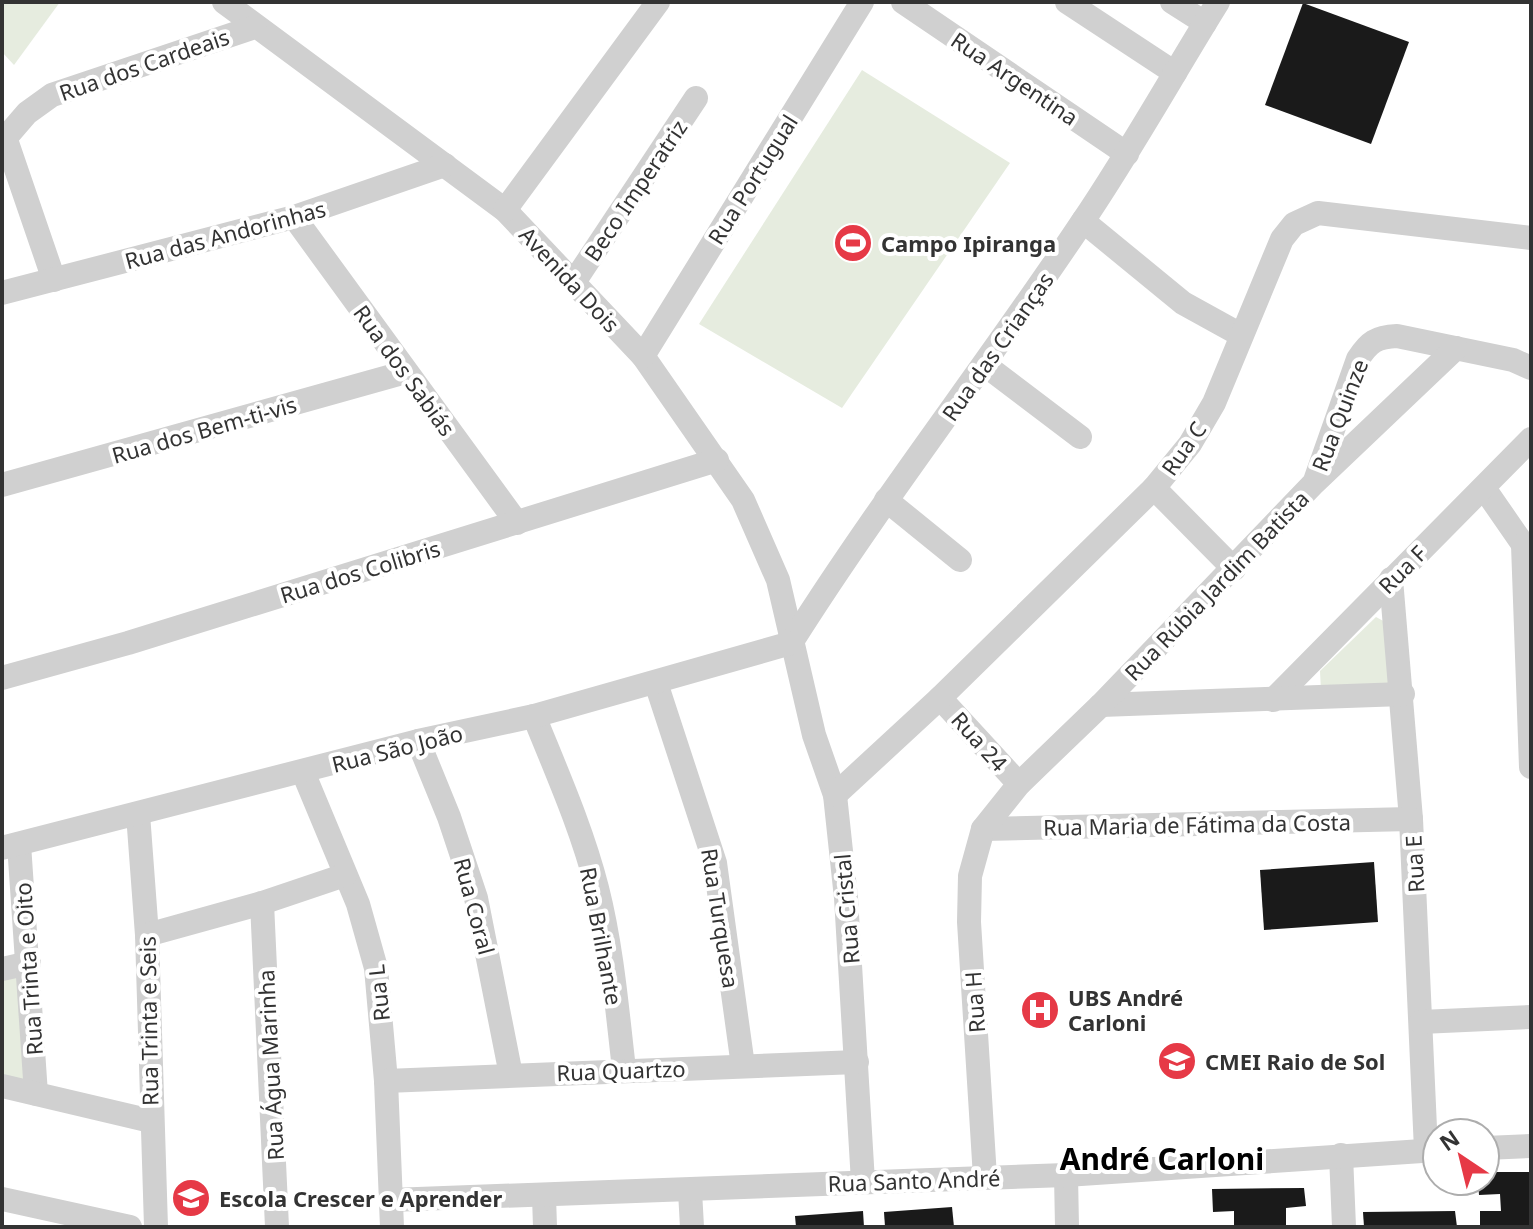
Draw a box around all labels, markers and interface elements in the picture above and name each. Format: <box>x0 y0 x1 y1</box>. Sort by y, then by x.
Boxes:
street label: Rua dos Cardeais <box>55 21 233 107</box>
street label: Rua Argentina <box>946 24 1084 132</box>
street label: Rua Portugual <box>700 108 804 250</box>
street label: Beco Imperatriz <box>577 114 693 266</box>
street label: Rua das Andorinhas <box>121 193 329 275</box>
street label: Avenida Dois <box>513 220 627 338</box>
sports icon: Campo Ipiranga <box>832 222 874 264</box>
place label: Campo Ipiranga <box>881 228 1056 258</box>
street label: Rua das Crianças <box>934 266 1060 426</box>
street label: Rua dos Sabiás <box>347 299 463 441</box>
street label: Rua Quinze <box>1304 354 1374 476</box>
street label: Rua dos Bem-ti-vis <box>108 388 300 470</box>
street label: Rua C <box>1154 415 1212 481</box>
street label: Rua Rúbia Jardim Batista <box>1117 483 1315 687</box>
street label: Rua dos Colibris <box>276 532 444 610</box>
street label: Rua F <box>1371 538 1433 600</box>
street label: Rua 24 <box>945 705 1015 778</box>
street label: Rua São João <box>328 717 466 779</box>
street label: Rua Maria de Fátima da Costa <box>1043 806 1351 842</box>
street label: Rua E <box>1398 834 1430 894</box>
street label: Rua Turquesa <box>695 846 747 990</box>
street label: Rua Cristal <box>826 853 866 965</box>
street label: Rua Coral <box>448 854 502 958</box>
street label: Rua Brilhante <box>574 864 630 1008</box>
street label: Rua Trinta e Oito <box>7 882 49 1056</box>
street label: Rua Trinta e Seis <box>132 936 164 1106</box>
street label: Rua L <box>360 963 396 1023</box>
street label: Rua Água Marinha <box>250 969 290 1161</box>
street label: Rua H <box>957 970 991 1034</box>
place label: UBS André Carloni <box>1068 982 1183 1037</box>
hospital icon: UBS André Carloni <box>1019 989 1061 1031</box>
school or university icon: CMEI Raio de Sol <box>1156 1040 1198 1082</box>
place label: CMEI Raio de Sol <box>1205 1046 1385 1076</box>
street label: Rua Quartzo <box>556 1053 686 1087</box>
north arrow <box>1421 1117 1501 1197</box>
text: N <box>1433 1122 1465 1157</box>
district label: André Carloni <box>1060 1138 1264 1179</box>
street label: Rua Santo André <box>827 1162 1001 1198</box>
school or university icon: Escola Crescer e Aprender <box>170 1177 212 1219</box>
place label: Escola Crescer e Aprender <box>219 1183 503 1213</box>

